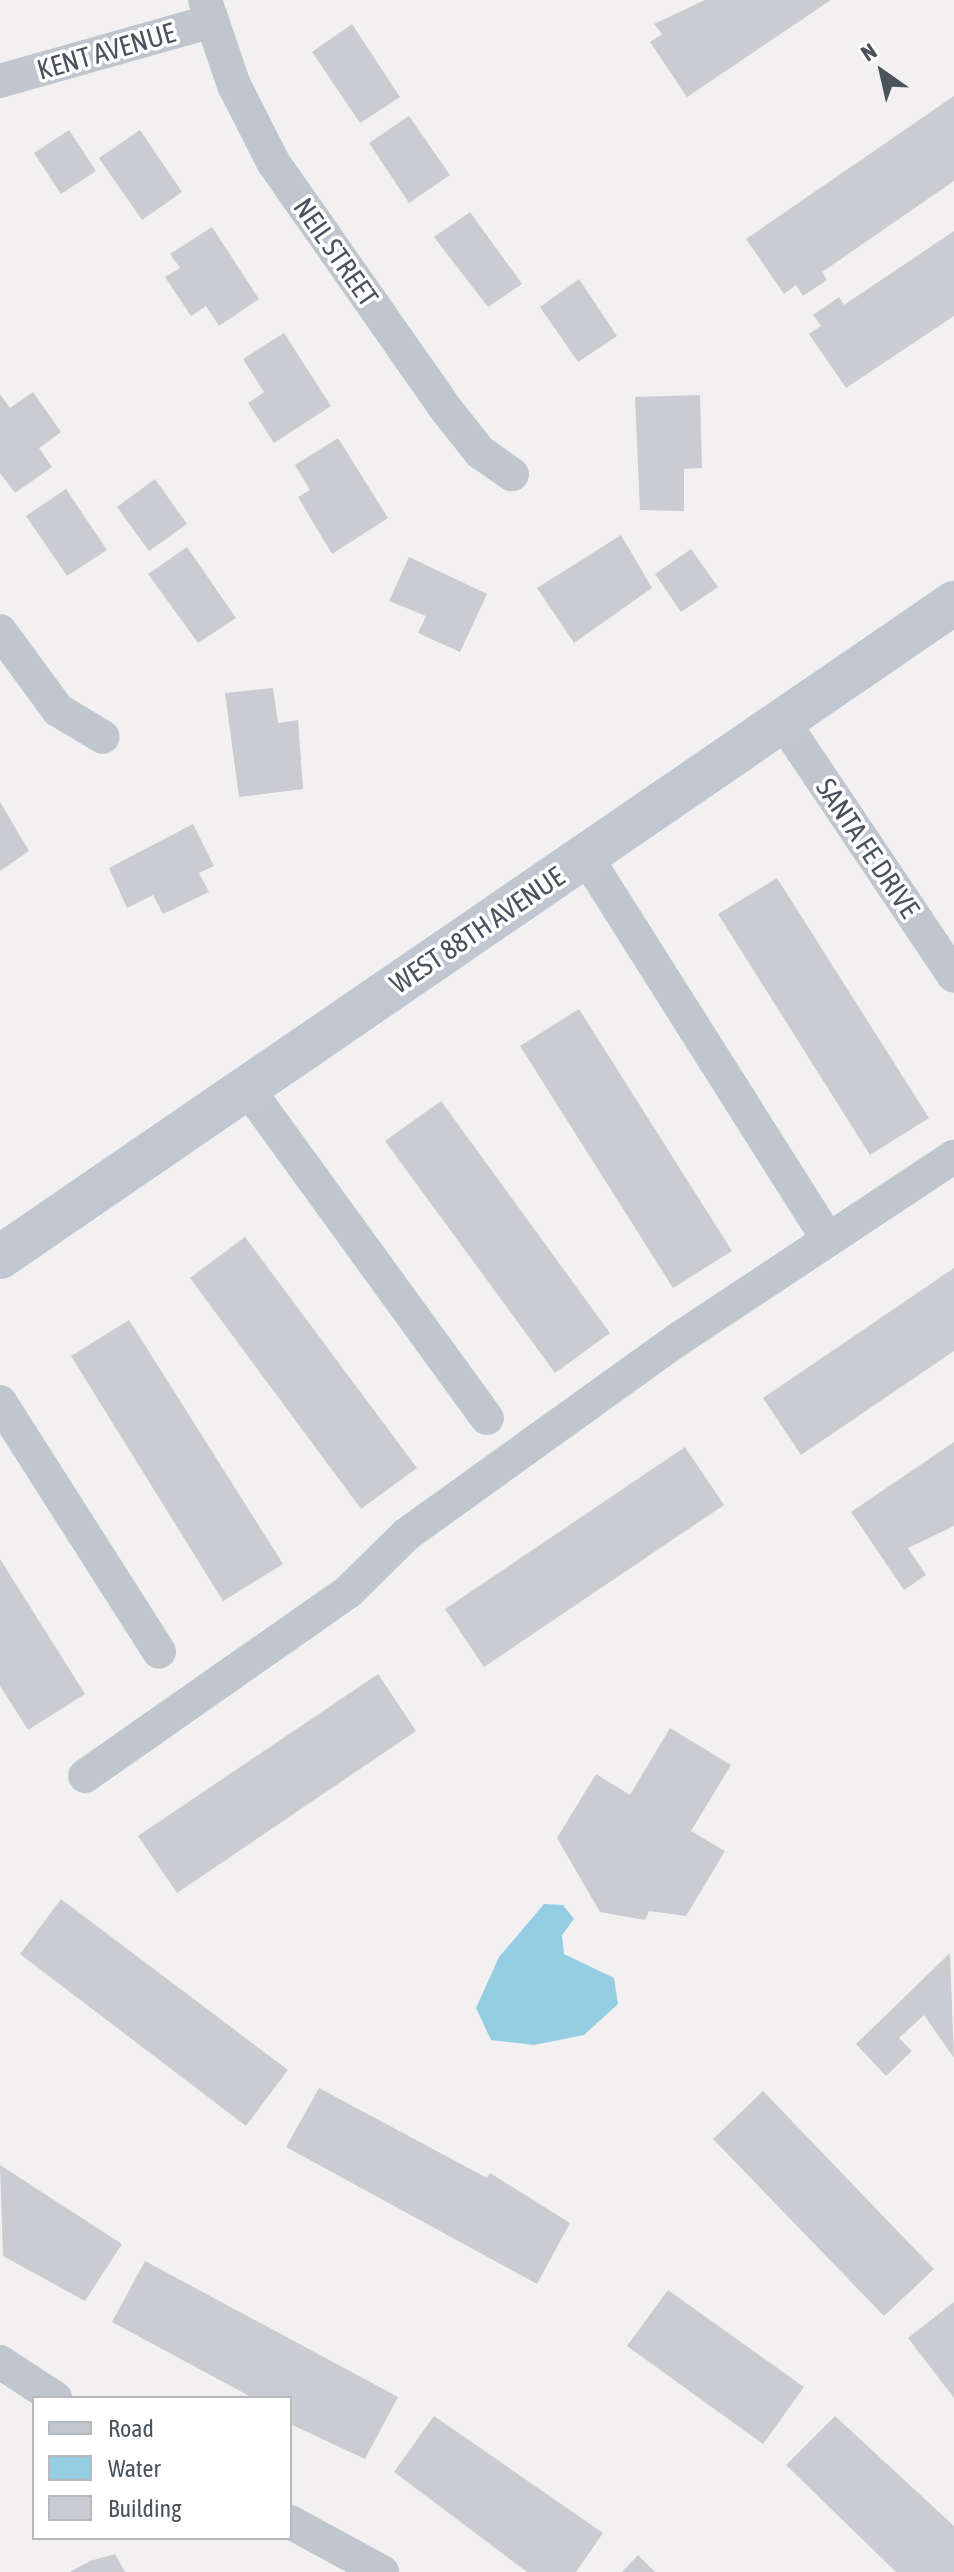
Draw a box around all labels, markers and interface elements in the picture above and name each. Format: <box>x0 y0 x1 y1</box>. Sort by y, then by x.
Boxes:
street label: KENT AVENUE <box>33 15 179 87</box>
north arrow <box>842 32 922 112</box>
text: N <box>856 38 881 67</box>
street label: NEIL STREET <box>287 191 385 313</box>
street label: SANTA FE DRIVE <box>809 772 927 924</box>
street label: WEST 88TH AVENUE <box>384 859 570 1001</box>
legend <box>32 2396 292 2540</box>
text: Road <box>108 2415 154 2442</box>
text: Water <box>108 2455 161 2482</box>
text: Building <box>108 2495 181 2522</box>

